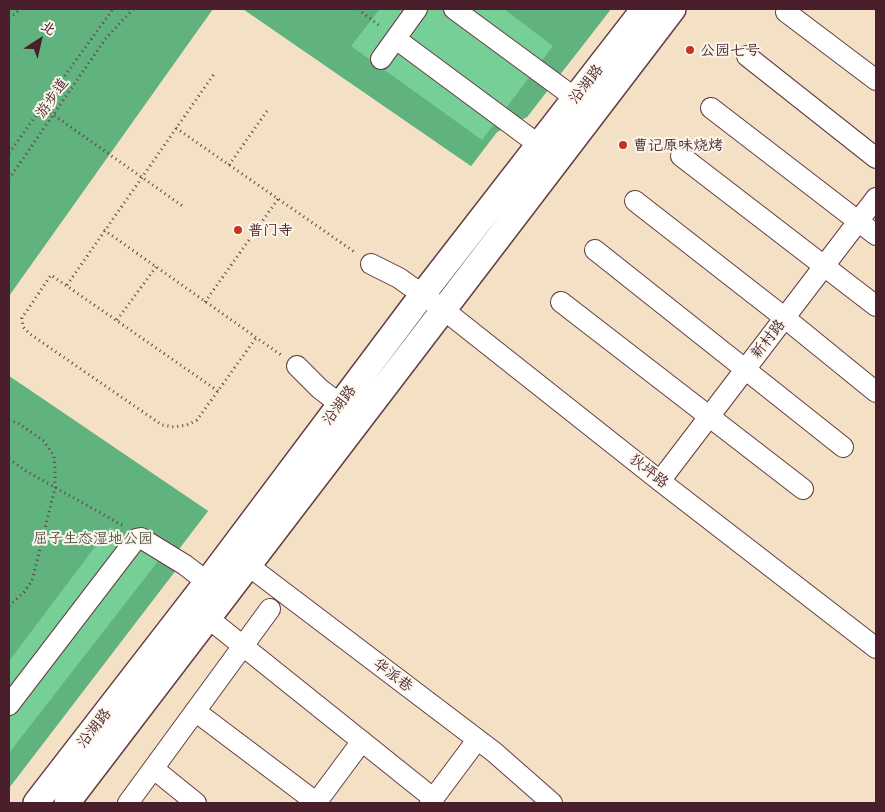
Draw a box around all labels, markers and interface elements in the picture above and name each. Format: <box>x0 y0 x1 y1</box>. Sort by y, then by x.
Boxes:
north arrow <box>15 15 65 65</box>
text: 北 <box>38 16 60 39</box>
place label: 公园七号 <box>700 41 760 59</box>
marker: 公园七号 <box>684 44 696 56</box>
street label: 沿湖路 <box>565 61 607 107</box>
street label: 游步道 <box>32 74 72 122</box>
place label: 曹记原味烧烤 <box>633 136 723 154</box>
marker: 曹记原味烧烤 <box>617 139 629 151</box>
place label: 普门寺 <box>248 221 293 239</box>
marker: 普门寺 <box>232 224 244 236</box>
street label: 新村路 <box>747 316 789 362</box>
street label: 沿湖路 <box>318 382 360 428</box>
street label: 狄坪路 <box>626 450 672 492</box>
park label: 屈子生态湿地公园 <box>33 529 153 547</box>
street label: 华派巷 <box>370 654 416 696</box>
street label: 沿湖路 <box>73 705 115 751</box>

